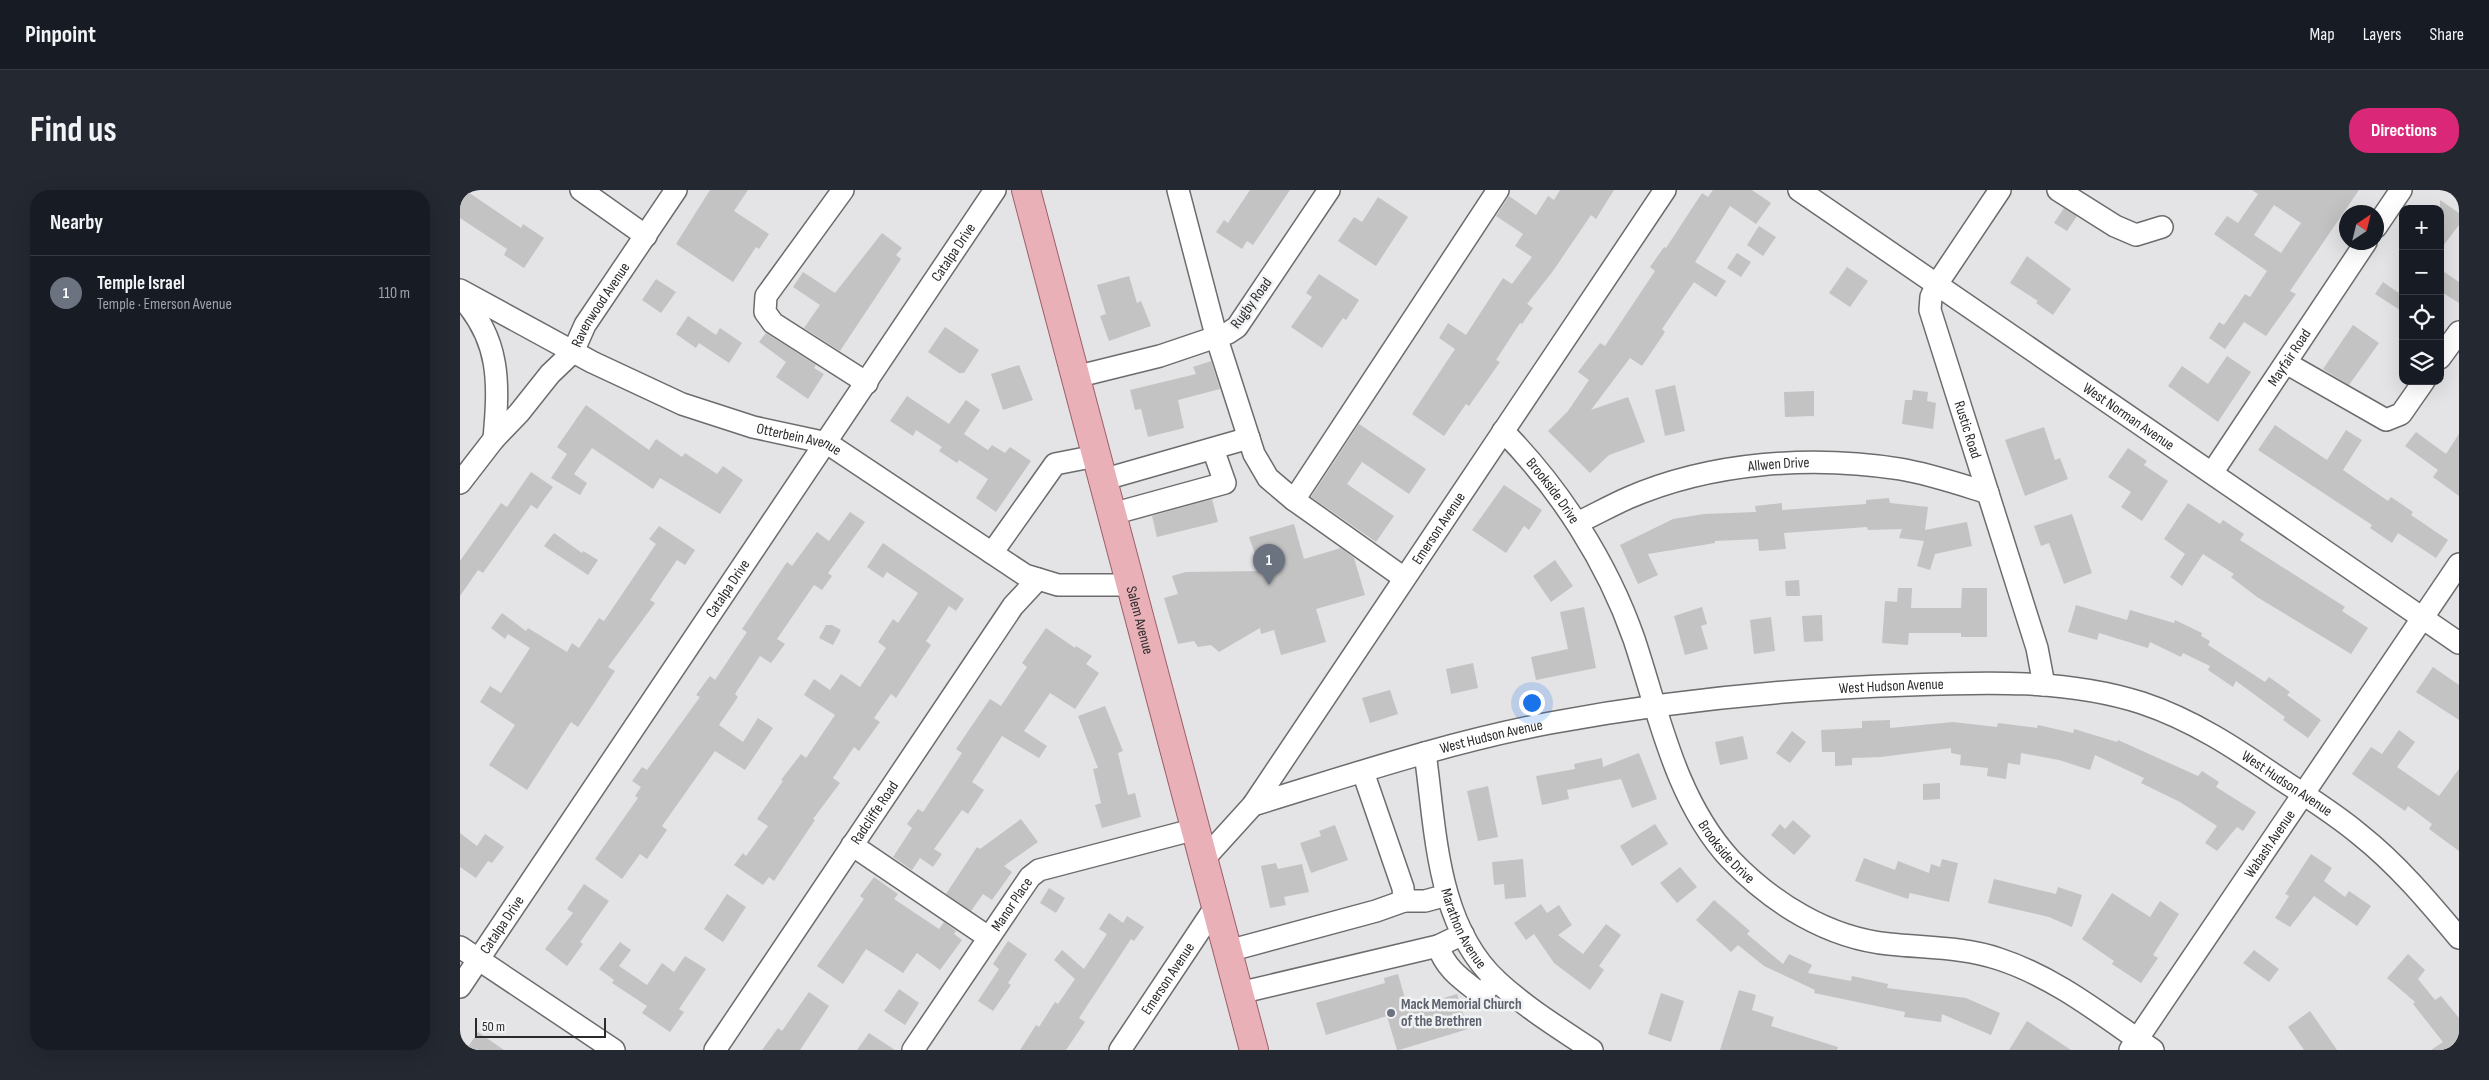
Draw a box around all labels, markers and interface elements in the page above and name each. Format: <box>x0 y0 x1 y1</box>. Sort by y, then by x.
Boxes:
text: Pinpoint <box>25 20 96 49</box>
text: Map <box>2310 24 2335 45</box>
text: Layers <box>2363 24 2402 45</box>
text: Share <box>2430 24 2464 45</box>
button: Directions <box>2349 108 2459 153</box>
text: Find us <box>30 109 117 152</box>
north arrow <box>2339 205 2384 250</box>
map controls <box>2399 205 2444 385</box>
button: + <box>2399 205 2444 250</box>
text: Nearby <box>50 210 103 235</box>
street label: Catalpa Drive <box>927 220 980 285</box>
button: − <box>2399 250 2444 295</box>
street label: Ravenwood Avenue <box>567 259 634 350</box>
text: Temple Israel <box>97 272 185 295</box>
street label: Rugby Road <box>1227 274 1276 333</box>
text: 1 <box>63 284 69 303</box>
text: 110 m <box>379 284 410 303</box>
text: Temple · Emerson Avenue <box>97 295 232 314</box>
button: locate <box>2399 295 2444 340</box>
street label: Mayfair Road <box>2264 325 2315 390</box>
button: layers <box>2399 340 2444 385</box>
street label: West Norman Avenue <box>2079 379 2178 455</box>
street label: Rustic Road <box>1949 399 1985 461</box>
street label: Otterbein Avenue <box>755 419 845 460</box>
street label: Allwen Drive <box>1746 453 1810 476</box>
street label: Brookside Drive <box>1522 454 1584 528</box>
street label: Emerson Avenue <box>1408 489 1470 568</box>
pin: 1 <box>1253 544 1285 585</box>
street label: Catalpa Drive <box>702 556 754 622</box>
street label: Salem Avenue <box>1121 584 1158 656</box>
street label: West Hudson Avenue <box>1838 675 1944 698</box>
your location <box>1519 690 1545 716</box>
street label: West Hudson Avenue <box>1438 716 1544 758</box>
street label: West Hudson Avenue <box>2238 747 2336 821</box>
street label: Radcliffe Road <box>847 777 903 848</box>
street label: Wabash Avenue <box>2240 806 2300 882</box>
street label: Brookside Drive <box>1694 817 1758 888</box>
street label: Manor Place <box>987 874 1037 935</box>
street label: Marathon Avenue <box>1436 886 1491 973</box>
street label: Catalpa Drive <box>476 892 529 958</box>
street label: Emerson Avenue <box>1137 939 1199 1019</box>
place label: Mack Memorial Church of the Brethren <box>1401 995 1522 1031</box>
marker: Mack Memorial Church of the Brethren <box>1385 1007 1397 1019</box>
scale bar <box>475 1015 606 1038</box>
text: 50 m <box>482 1018 505 1035</box>

